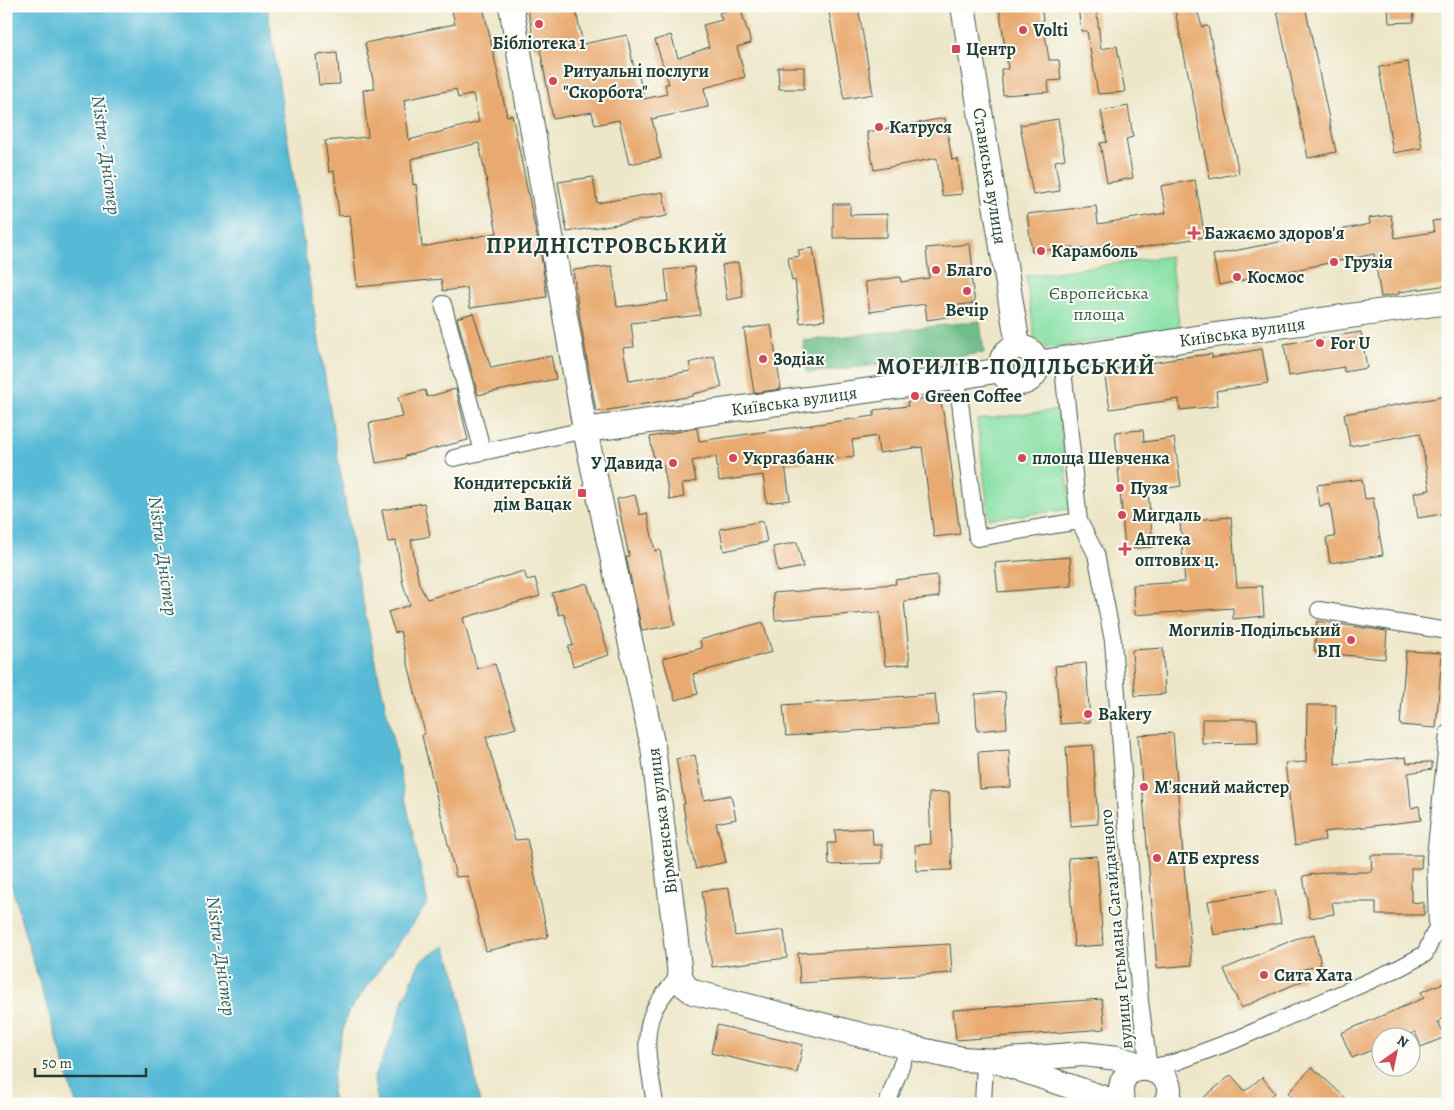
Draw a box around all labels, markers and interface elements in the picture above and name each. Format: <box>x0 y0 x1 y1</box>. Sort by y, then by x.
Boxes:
marker: Бібліотека 1 <box>533 18 545 30</box>
place label: Volti <box>1032 18 1068 42</box>
marker: Volti <box>1017 24 1029 36</box>
place label: Бібліотека 1 <box>492 31 586 55</box>
place label: Центр <box>966 37 1016 61</box>
marker: Центр <box>950 43 962 55</box>
place label: Ритуальні послуги "Скорбота" <box>563 59 710 104</box>
marker: Ритуальні послуги "Скорбота" <box>547 75 559 87</box>
water label: Nistru - Дністер <box>85 94 127 217</box>
street label: Стависька вулиця <box>967 106 1013 246</box>
place label: Катруся <box>889 115 952 139</box>
marker: Катруся <box>873 121 885 133</box>
place label: Бажаємо здоров'я <box>1204 221 1345 245</box>
marker: Бажаємо здоров'я <box>1188 227 1200 239</box>
district label: ПРИДНІСТРОВСЬКИЙ <box>486 231 728 261</box>
place label: Карамболь <box>1051 239 1138 263</box>
marker: Карамболь <box>1035 245 1047 257</box>
place label: Грузія <box>1344 250 1393 274</box>
marker: Грузія <box>1328 256 1340 268</box>
place label: Благо <box>946 258 992 282</box>
marker: Благо <box>930 264 942 276</box>
place label: Космос <box>1247 265 1304 289</box>
marker: Космос <box>1231 271 1243 283</box>
park label: Європейська площа <box>1049 281 1150 326</box>
marker: Вечір <box>961 285 973 297</box>
place label: Вечір <box>945 298 989 322</box>
street label: Київська вулиця <box>1177 311 1307 353</box>
place label: For U <box>1330 331 1371 355</box>
marker: For U <box>1314 337 1326 349</box>
place label: Зодіак <box>773 347 825 371</box>
district label: МОГИЛІВ-ПОДІЛЬСЬКИЙ <box>876 352 1156 382</box>
marker: Зодіак <box>757 353 769 365</box>
street label: Київська вулиця <box>729 380 859 422</box>
place label: Green Coffee <box>925 384 1022 408</box>
marker: Green Coffee <box>909 390 921 402</box>
place label: Укргазбанк <box>743 446 835 470</box>
place label: площа Шевченка <box>1032 446 1170 470</box>
place label: У Давида <box>591 451 663 475</box>
marker: Укргазбанк <box>727 452 739 464</box>
marker: площа Шевченка <box>1016 452 1028 464</box>
marker: У Давида <box>667 457 679 469</box>
place label: Кондитерській дім Вацак <box>453 471 572 516</box>
place label: Пузя <box>1130 476 1168 500</box>
marker: Пузя <box>1114 482 1126 494</box>
marker: Кондитерській дім Вацак <box>576 487 588 499</box>
water label: Nistru - Дністер <box>142 495 184 618</box>
place label: Мигдаль <box>1132 503 1202 527</box>
marker: Мигдаль <box>1116 509 1128 521</box>
place label: Аптека оптових ц. <box>1134 527 1219 572</box>
marker: Аптека оптових ц. <box>1119 543 1131 555</box>
place label: Могилів-Подільський ВП <box>1169 618 1341 663</box>
marker: Могилів-Подільський ВП <box>1345 634 1357 646</box>
place label: Bakery <box>1098 702 1152 726</box>
marker: Bakery <box>1082 708 1094 720</box>
street label: Вірменська вулиця <box>641 746 683 896</box>
place label: М'ясний майстер <box>1154 775 1290 799</box>
marker: М'ясний майстер <box>1138 781 1150 793</box>
street label: вулиця Гетьмана Сагайдачного <box>1094 808 1138 1050</box>
place label: АТБ express <box>1166 846 1259 870</box>
marker: АТБ express <box>1151 852 1163 864</box>
water label: Nistru - Дністер <box>200 895 242 1018</box>
place label: Сита Хата <box>1274 963 1353 987</box>
marker: Сита Хата <box>1258 969 1270 981</box>
north arrow <box>1372 1028 1422 1078</box>
text: N <box>1393 1031 1412 1052</box>
scale bar <box>35 1045 146 1077</box>
text: 50 m <box>42 1053 72 1073</box>

